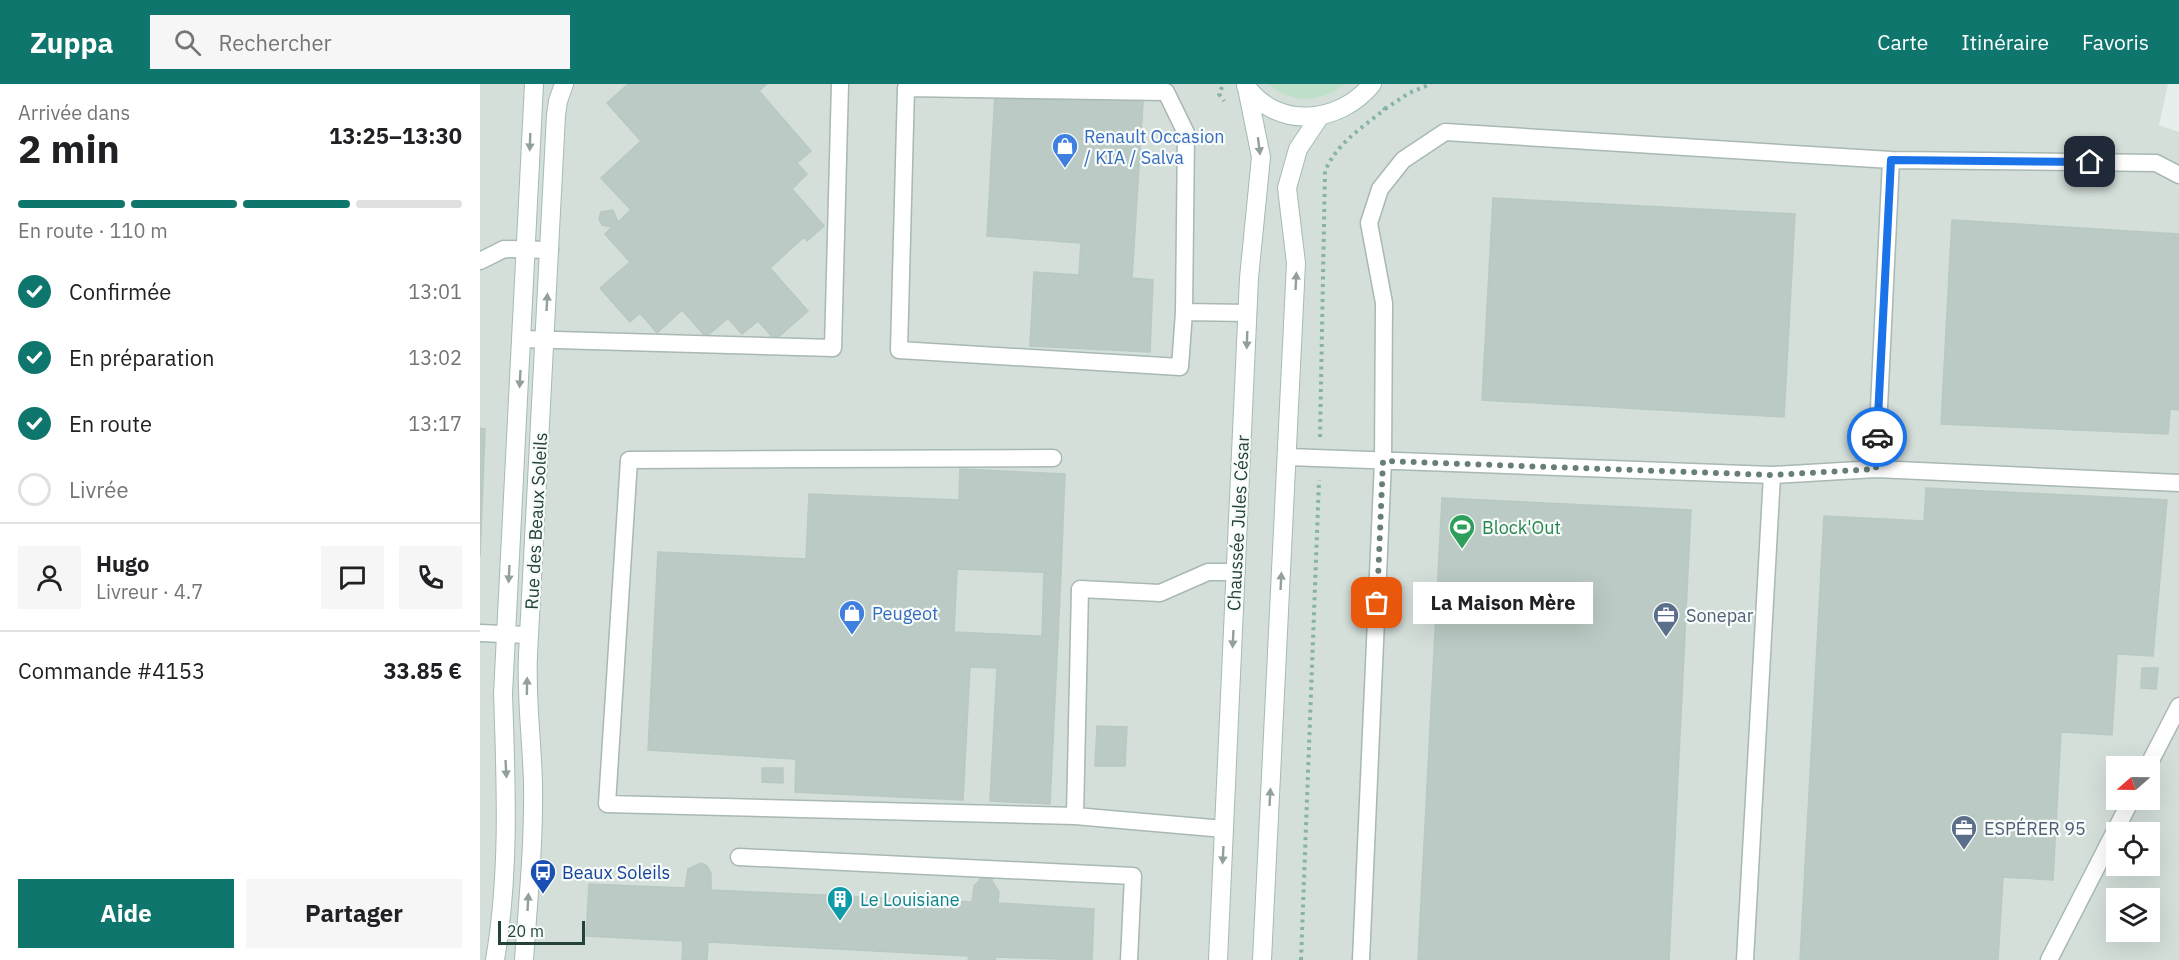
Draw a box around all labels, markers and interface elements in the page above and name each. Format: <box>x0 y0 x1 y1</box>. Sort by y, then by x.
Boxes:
search box <box>150 15 570 69</box>
text: Zuppa <box>30 24 114 61</box>
icon: search <box>171 26 204 59</box>
text: Rechercher <box>219 28 332 57</box>
text: Carte <box>1877 28 1928 56</box>
text: Itinéraire <box>1961 28 2049 56</box>
text: Favoris <box>2082 28 2149 56</box>
text: Arrivée dans <box>18 99 130 126</box>
text: 13:25–13:30 <box>329 121 462 150</box>
text: 2 min <box>18 123 120 174</box>
place label: Renault Occasion / KIA / Salva <box>1084 125 1225 169</box>
shop icon: Renault Occasion / KIA / Salva <box>1050 131 1080 169</box>
one-way arrow <box>526 133 535 152</box>
one-way arrow <box>1255 136 1264 155</box>
pin <box>2064 136 2115 187</box>
icon: home <box>2073 145 2106 178</box>
text: En route · 110 m <box>18 217 168 244</box>
one-way arrow <box>1291 272 1300 291</box>
icon: check <box>18 275 51 308</box>
text: Confirmée <box>69 277 171 306</box>
text: 13:01 <box>408 278 462 305</box>
one-way arrow <box>543 293 552 312</box>
one-way arrow <box>1242 330 1251 349</box>
icon: check <box>18 341 51 374</box>
text: En préparation <box>69 343 215 372</box>
text: 13:02 <box>408 344 462 371</box>
one-way arrow <box>515 370 524 389</box>
icon: check <box>18 407 51 440</box>
courier <box>1847 407 1907 467</box>
text: En route <box>69 409 152 438</box>
text: 13:17 <box>408 410 462 437</box>
icon: car <box>1861 421 1894 454</box>
street label: Rue des Beaux Soleils <box>520 432 552 610</box>
street label: Chaussée Jules César <box>1222 434 1254 611</box>
text: Livrée <box>69 475 128 504</box>
sports icon: Block'Out <box>1447 512 1477 550</box>
place label: Block'Out <box>1482 516 1561 539</box>
button: person <box>18 546 81 609</box>
button: chat <box>321 546 384 609</box>
button: phone <box>399 546 462 609</box>
text: Hugo <box>96 549 149 578</box>
one-way arrow <box>505 564 514 583</box>
one-way arrow <box>1277 571 1286 590</box>
pin <box>1351 577 1402 628</box>
text: Livreur · 4.7 <box>96 578 203 605</box>
callout: La Maison Mère <box>1413 582 1593 624</box>
icon: bag <box>1360 586 1393 619</box>
text: La Maison Mère <box>1430 589 1576 616</box>
shop icon: Peugeot <box>837 598 867 636</box>
office icon: Sonepar <box>1651 600 1681 638</box>
place label: Peugeot <box>872 602 938 625</box>
place label: Sonepar <box>1686 604 1754 627</box>
one-way arrow <box>1228 630 1237 649</box>
text: Commande #4153 <box>18 656 205 685</box>
text: 33.85 € <box>383 656 462 685</box>
one-way arrow <box>522 676 532 695</box>
north arrow <box>2106 756 2160 810</box>
map controls <box>2106 756 2160 942</box>
one-way arrow <box>502 759 511 778</box>
one-way arrow <box>1266 787 1275 806</box>
office icon: ESPÉRER 95 <box>1949 813 1979 851</box>
place label: ESPÉRER 95 <box>1984 817 2086 840</box>
button: locate <box>2106 822 2160 876</box>
one-way arrow <box>1218 846 1227 865</box>
bus stop icon: Beaux Soleils <box>528 857 558 895</box>
place label: Beaux Soleils <box>562 861 670 884</box>
button: Aide <box>18 879 234 948</box>
button: Partager <box>246 879 462 948</box>
building icon: Le Louisiane <box>825 884 855 922</box>
place label: Le Louisiane <box>860 888 960 911</box>
button: layers <box>2106 888 2160 942</box>
one-way arrow <box>523 892 532 911</box>
scale bar <box>498 918 585 946</box>
text: 20 m <box>507 921 544 941</box>

